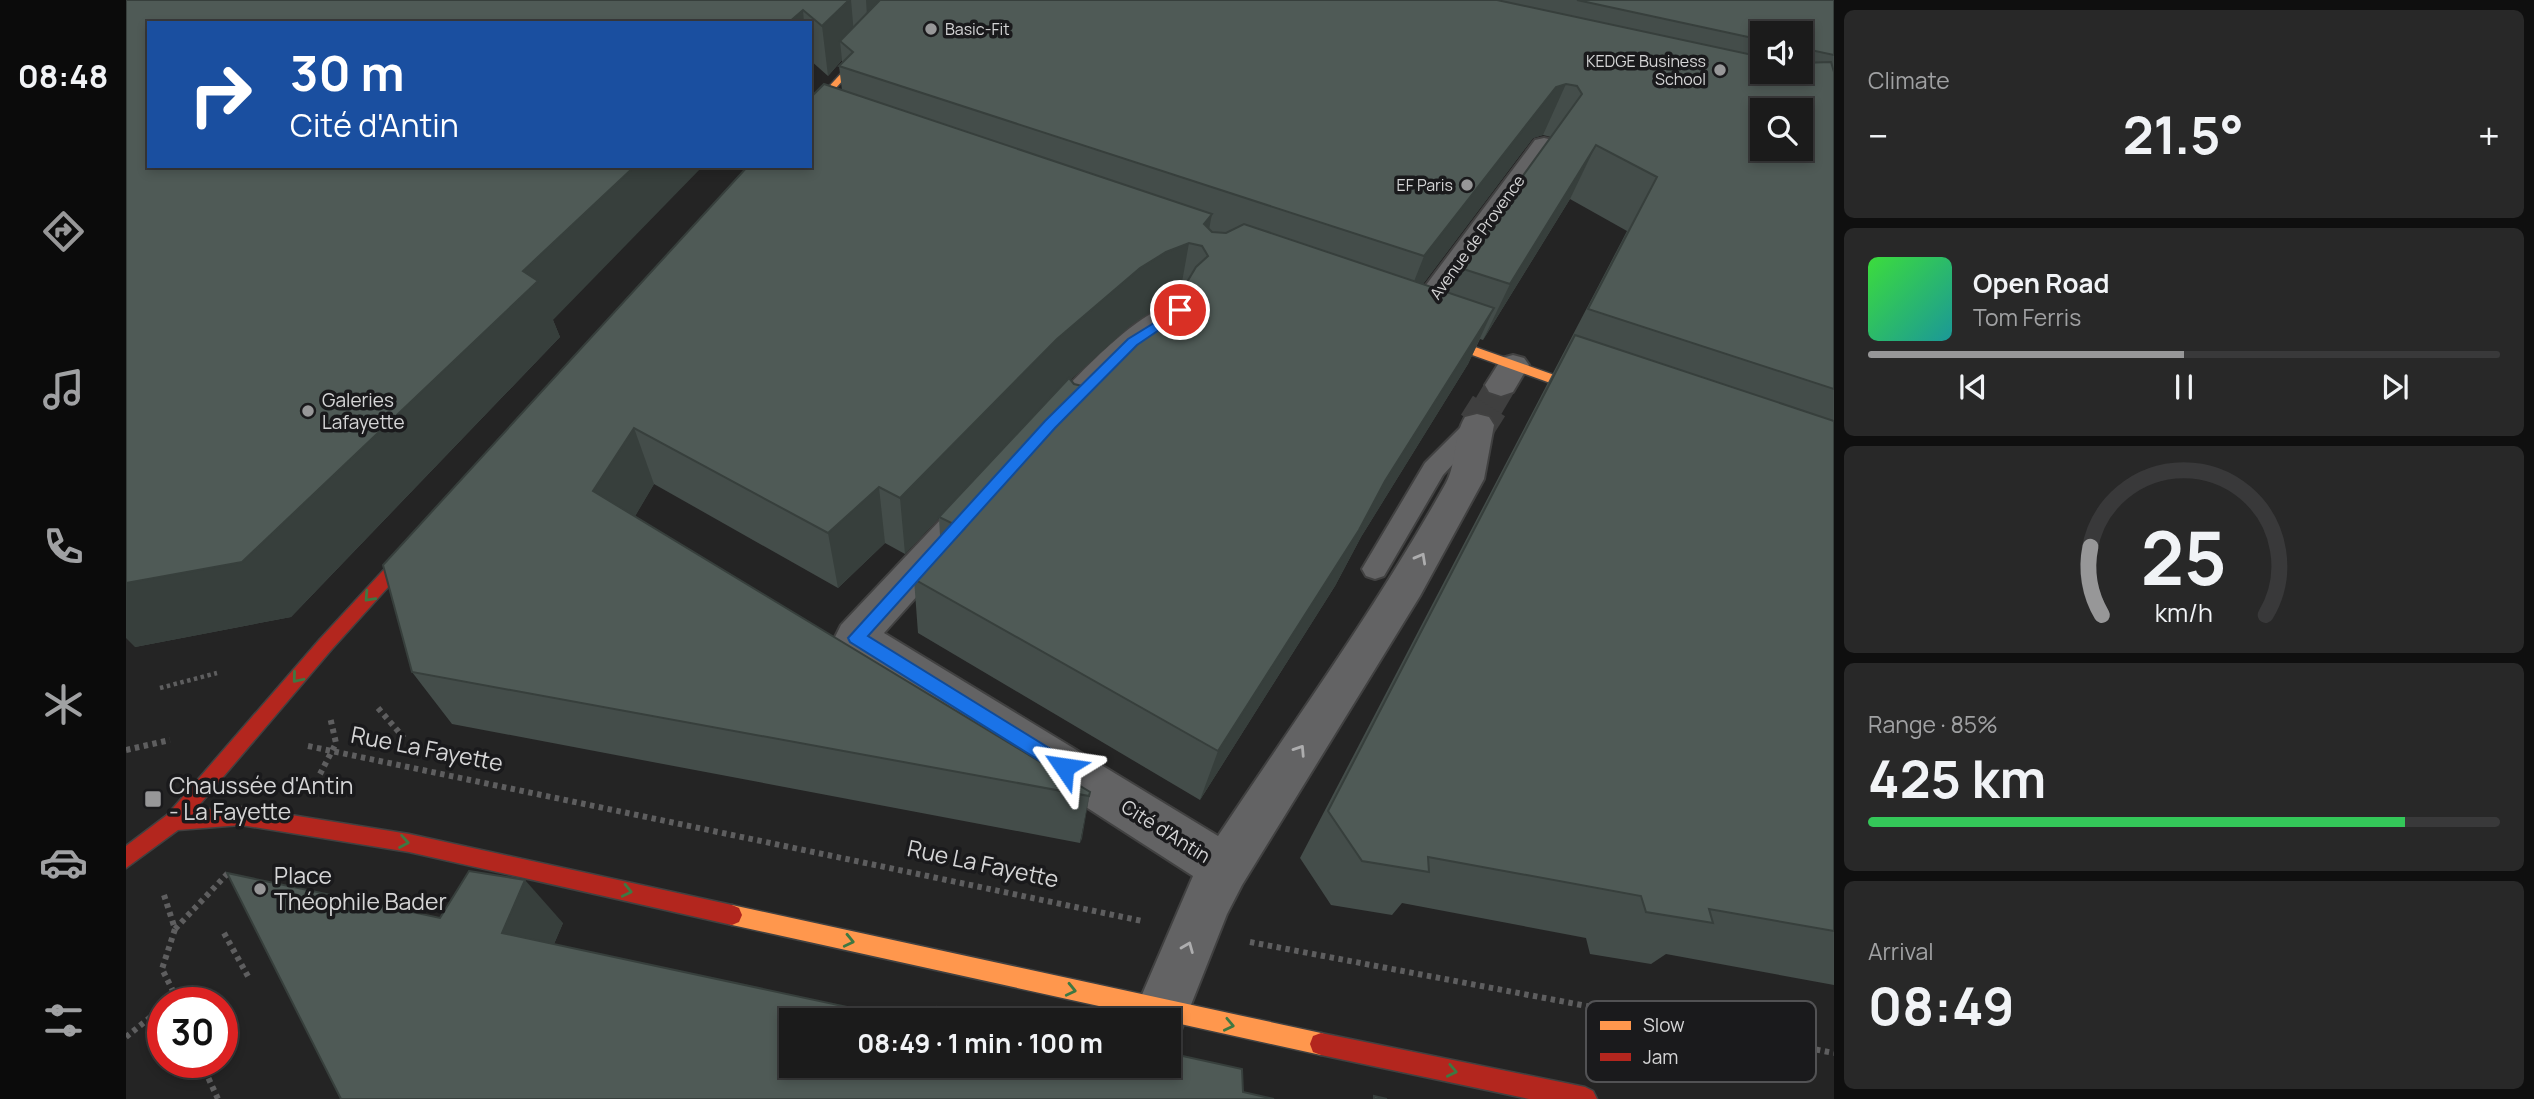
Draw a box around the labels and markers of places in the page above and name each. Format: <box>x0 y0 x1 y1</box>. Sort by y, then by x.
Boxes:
place label: Basic-Fit <box>945 18 1010 40</box>
marker: Basic-Fit <box>923 21 939 37</box>
place label: KEDGE Business School <box>1586 50 1706 90</box>
marker: KEDGE Business School <box>1712 62 1728 78</box>
place label: EF Paris <box>1397 174 1453 196</box>
marker: EF Paris <box>1459 177 1475 193</box>
pin <box>1150 280 1210 340</box>
place label: Galeries Lafayette <box>322 387 405 435</box>
marker: Galeries Lafayette <box>300 403 316 419</box>
place label: Chaussée d'Antin - La Fayette <box>169 769 353 827</box>
marker: Chaussée d'Antin - La Fayette <box>143 789 163 809</box>
place label: Place Théophile Bader <box>274 859 447 917</box>
marker: Place Théophile Bader <box>252 881 268 897</box>

